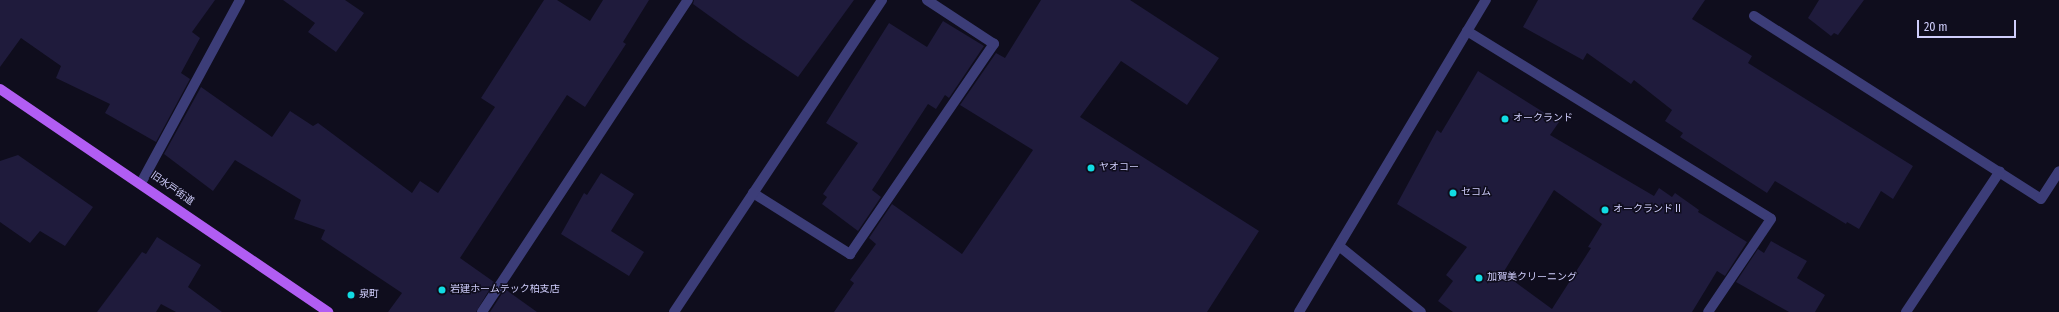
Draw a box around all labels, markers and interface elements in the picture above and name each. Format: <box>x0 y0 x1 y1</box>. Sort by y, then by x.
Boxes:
scale bar <box>1919 12 2018 38</box>
text: 20 m <box>1924 20 1948 34</box>
place label: オークランド <box>1513 113 1573 125</box>
marker: オークランド <box>1500 114 1510 124</box>
place label: ヤオコー <box>1099 162 1139 174</box>
marker: ヤオコー <box>1086 163 1096 173</box>
street label: 旧水戸街道 <box>148 170 196 208</box>
place label: セコム <box>1461 187 1491 199</box>
marker: セコム <box>1448 188 1458 198</box>
place label: オークランドⅡ <box>1613 204 1683 216</box>
marker: オークランドⅡ <box>1600 205 1610 215</box>
place label: 加賀美クリーニング <box>1487 272 1577 284</box>
marker: 加賀美クリーニング <box>1474 273 1484 283</box>
place label: 岩建ホームテック柏支店 <box>450 284 560 296</box>
marker: 岩建ホームテック柏支店 <box>437 285 447 295</box>
place label: 泉町 <box>359 289 379 301</box>
marker: 泉町 <box>346 290 356 300</box>

